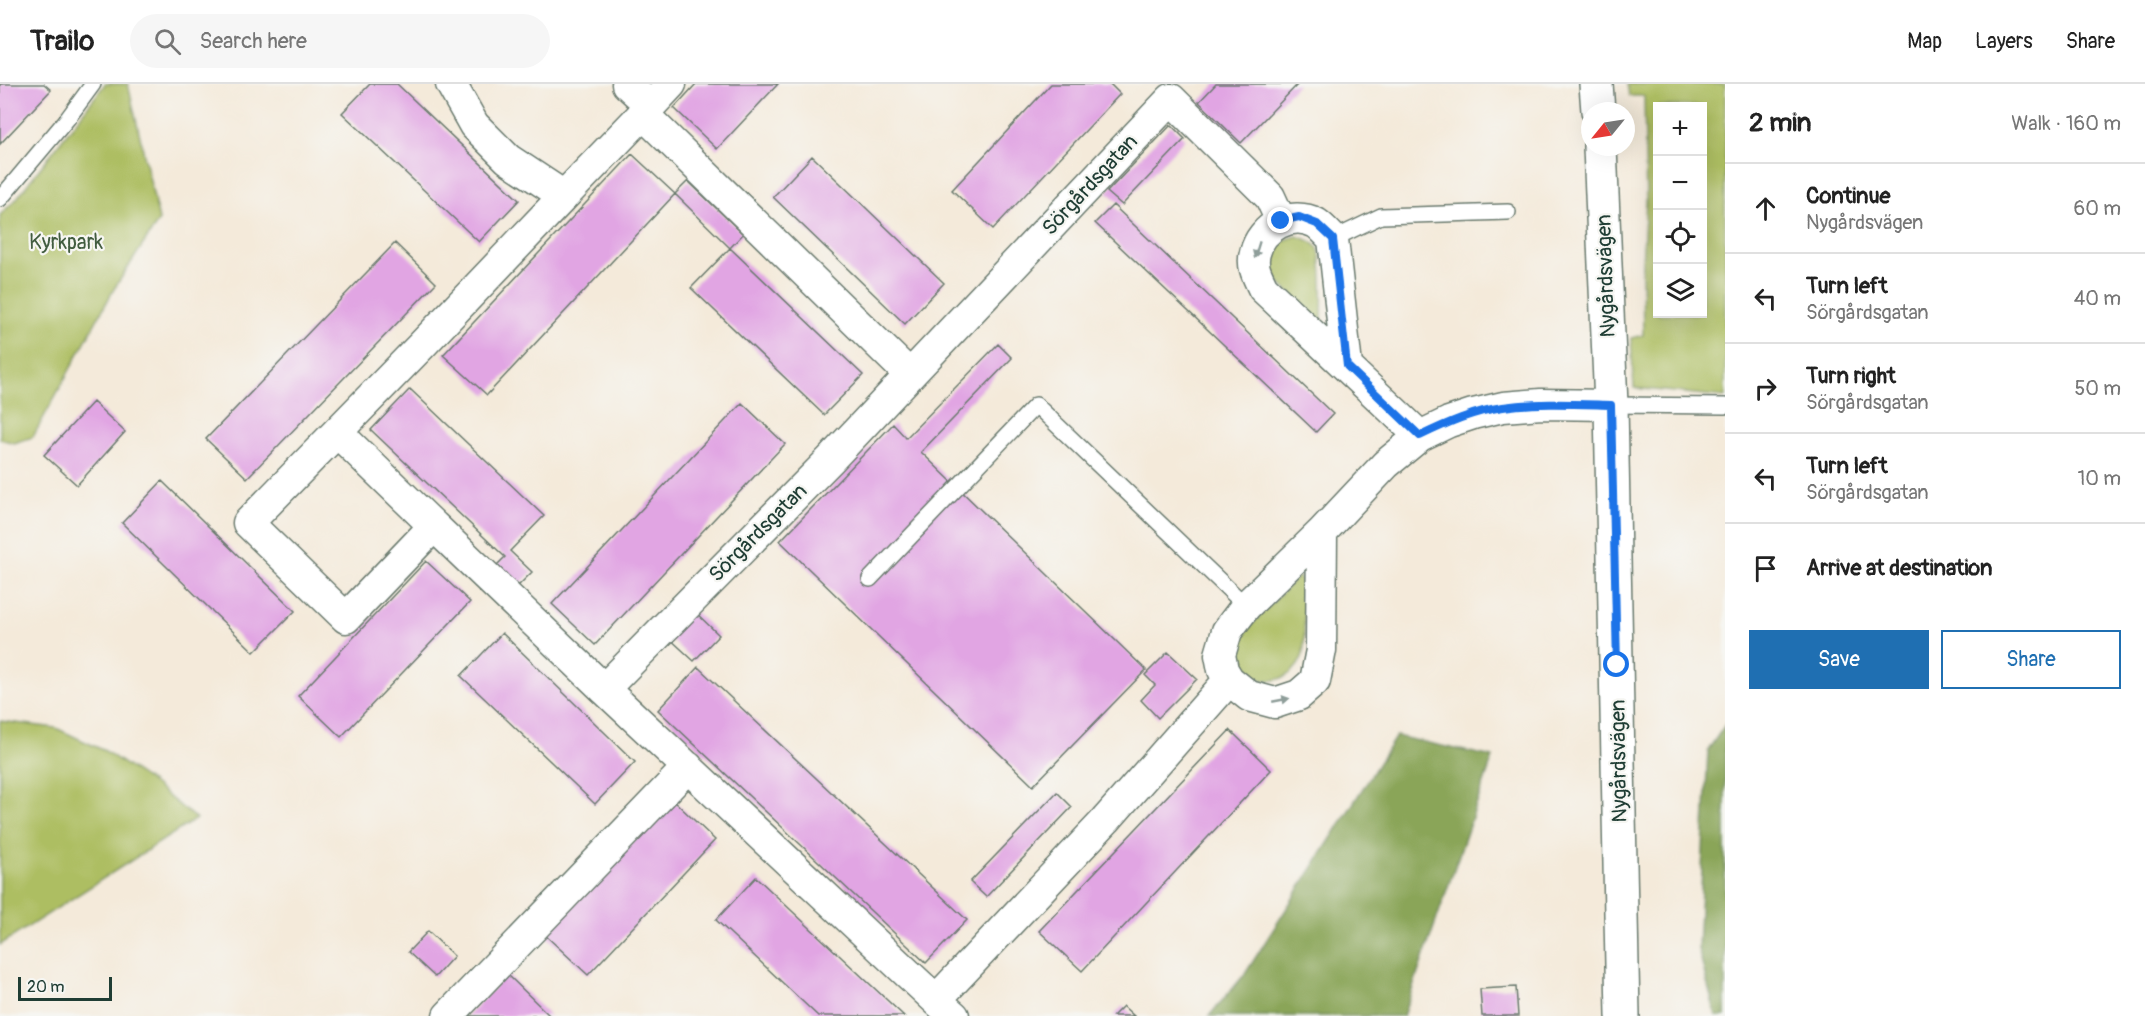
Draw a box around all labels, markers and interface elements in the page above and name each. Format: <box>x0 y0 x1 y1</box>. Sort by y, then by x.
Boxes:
search box <box>130 14 550 68</box>
text: Trailo <box>30 24 94 59</box>
icon: search <box>151 25 184 58</box>
text: Search here <box>199 27 307 55</box>
text: Map <box>1907 28 1942 55</box>
text: Layers <box>1975 28 2033 55</box>
text: Share <box>2066 28 2115 55</box>
north arrow <box>1581 102 1635 156</box>
map controls <box>1653 102 1707 318</box>
button: + <box>1653 102 1707 156</box>
text: 2 min <box>1749 107 1811 139</box>
text: Walk · 160 m <box>2011 111 2121 136</box>
street label: Sörgårdsgatan <box>1036 129 1144 241</box>
button: − <box>1653 156 1707 210</box>
text: Continue <box>1806 182 1890 210</box>
icon: ahead <box>1749 192 1782 225</box>
text: 60 m <box>2074 196 2121 221</box>
route end <box>1267 207 1293 233</box>
button: locate <box>1653 210 1707 264</box>
text: Nygårdsvägen <box>1806 210 1923 235</box>
street label: Nygårdsvägen <box>1590 214 1622 338</box>
park label: Kyrkpark <box>29 229 103 256</box>
one-way arrow <box>1252 241 1261 259</box>
button: layers <box>1653 264 1707 318</box>
text: Turn left <box>1806 272 1888 300</box>
icon: left <box>1749 282 1782 315</box>
text: 40 m <box>2074 286 2121 311</box>
text: Sörgårdsgatan <box>1806 300 1928 325</box>
text: Turn right <box>1806 362 1896 390</box>
icon: right <box>1749 372 1782 405</box>
text: 50 m <box>2074 376 2121 401</box>
text: Sörgårdsgatan <box>1806 390 1928 415</box>
text: Turn left <box>1806 452 1888 480</box>
icon: left <box>1749 462 1782 495</box>
text: 10 m <box>2077 466 2121 491</box>
street label: Sörgårdsgatan <box>703 478 813 588</box>
text: Sörgårdsgatan <box>1806 480 1928 505</box>
icon: arrive <box>1749 552 1782 585</box>
text: Arrive at destination <box>1806 554 1992 582</box>
button: Save <box>1749 630 1929 689</box>
button: Share <box>1941 630 2121 689</box>
route start <box>1603 651 1629 677</box>
one-way arrow <box>1272 695 1291 704</box>
street label: Nygårdsvägen <box>1604 699 1634 823</box>
scale bar <box>18 974 112 1002</box>
text: 20 m <box>27 977 65 997</box>

